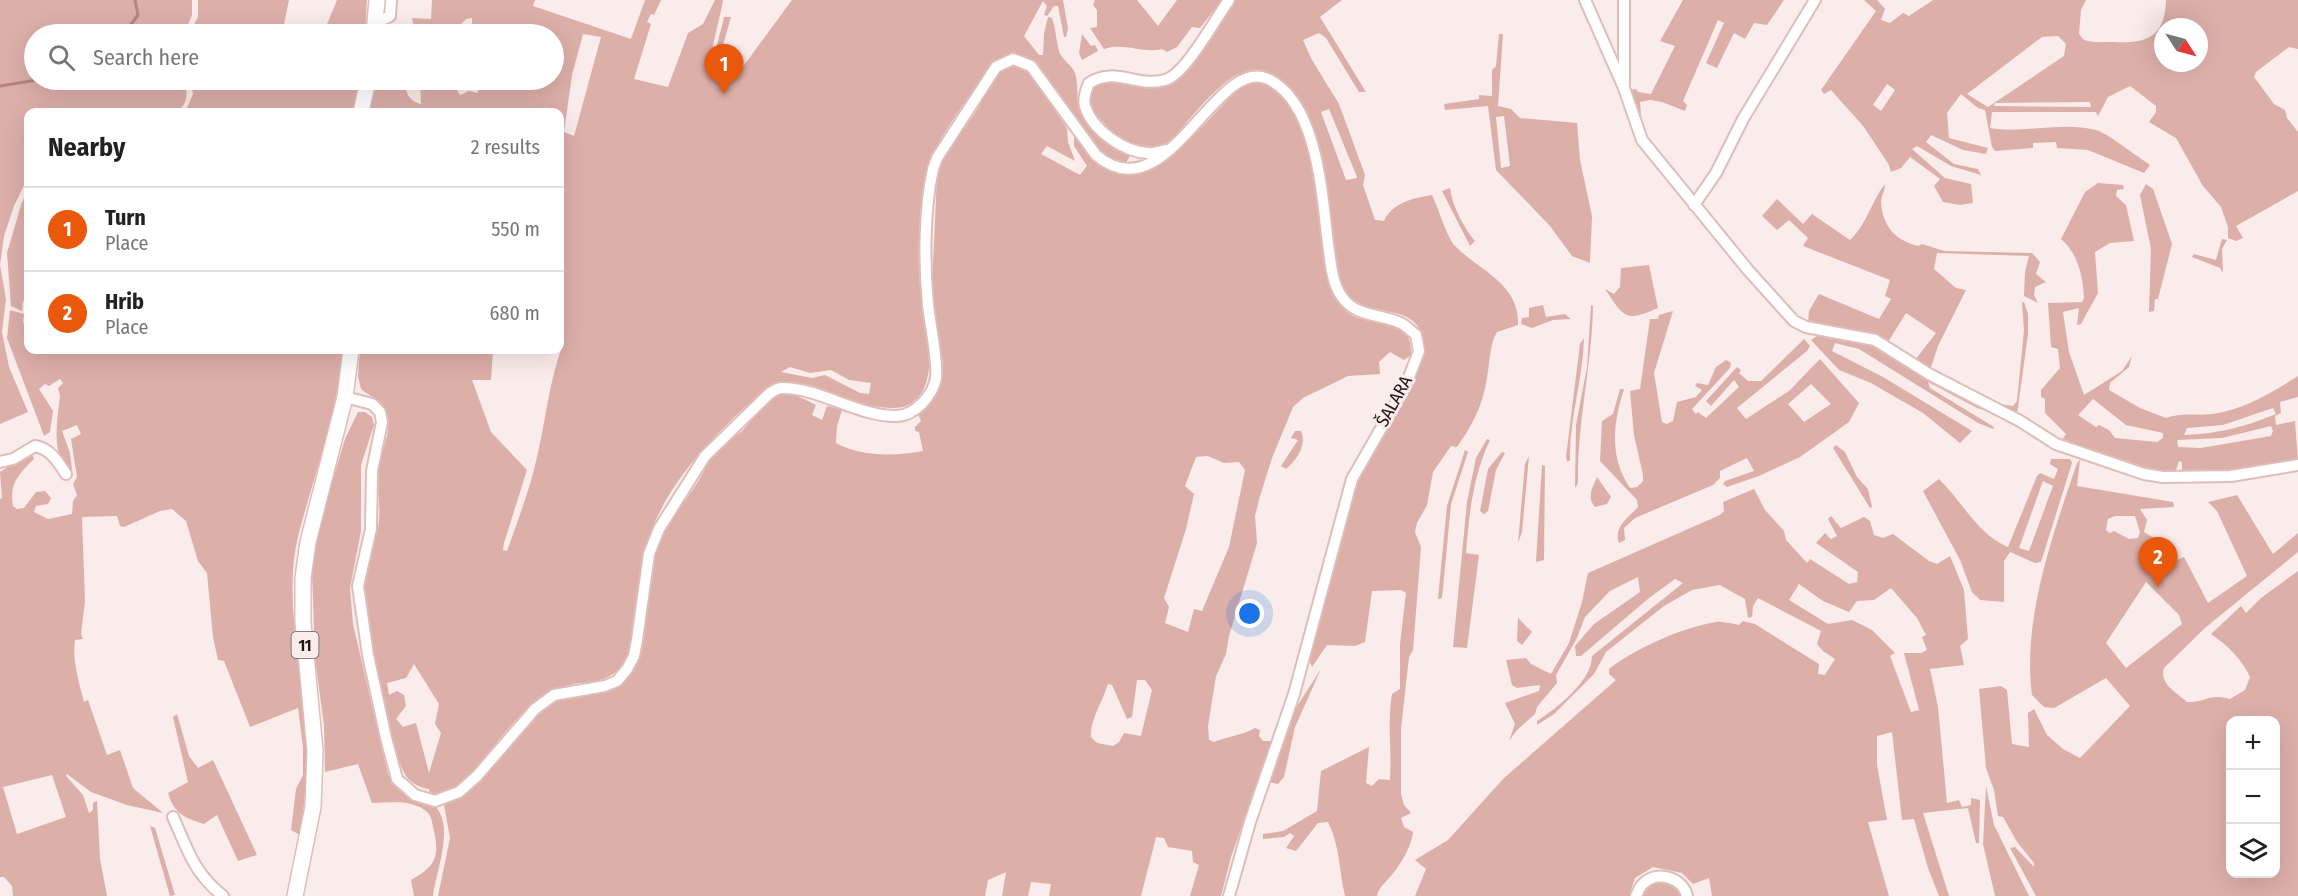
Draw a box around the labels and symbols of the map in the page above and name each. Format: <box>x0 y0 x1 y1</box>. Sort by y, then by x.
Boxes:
north arrow <box>2154 18 2208 72</box>
pin: 1 <box>704 44 744 94</box>
street label: ŠALARA <box>1371 371 1417 430</box>
pin: 2 <box>2138 538 2178 587</box>
your location <box>1235 599 1264 628</box>
road number: 11 <box>292 632 318 658</box>

